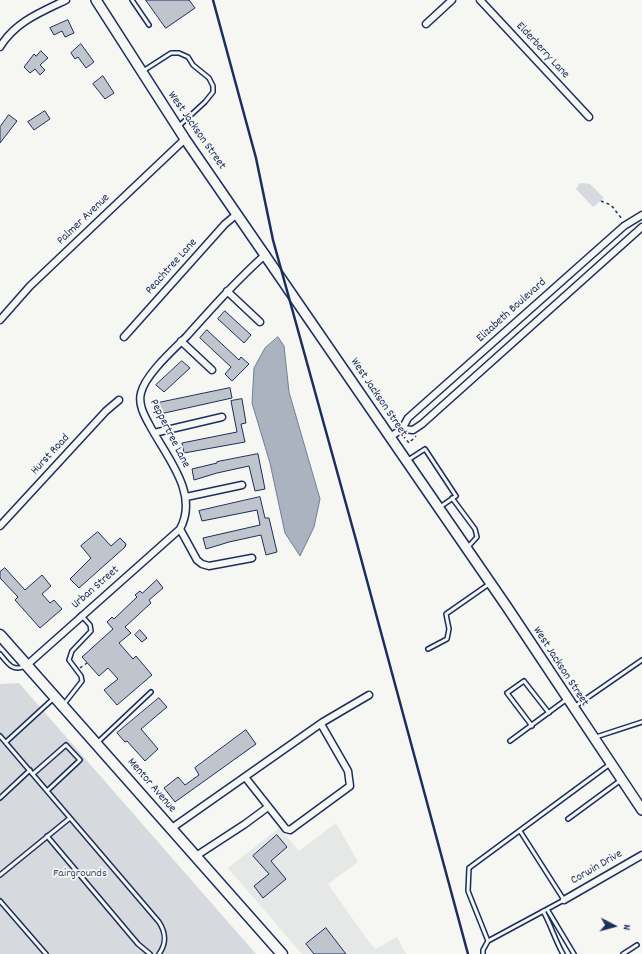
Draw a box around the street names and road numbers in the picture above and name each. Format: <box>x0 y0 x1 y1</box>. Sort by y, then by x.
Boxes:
street label: Elderberry Lane <box>512 20 572 82</box>
street label: West Jackson Street <box>164 89 228 173</box>
street label: Palmer Avenue <box>55 191 113 249</box>
street label: Peachtree Lane <box>143 236 201 298</box>
street label: Elizabeth Boulevard <box>474 276 550 346</box>
street label: West Jackson Street <box>346 356 410 440</box>
street label: Peppertree Lane <box>146 397 192 471</box>
street label: Hurst Road <box>29 432 73 478</box>
street label: Urban Street <box>69 563 123 613</box>
street label: West Jackson Street <box>529 625 591 709</box>
street label: Mentor Avenue <box>123 756 179 816</box>
street label: Corwin Drive <box>569 847 625 889</box>

